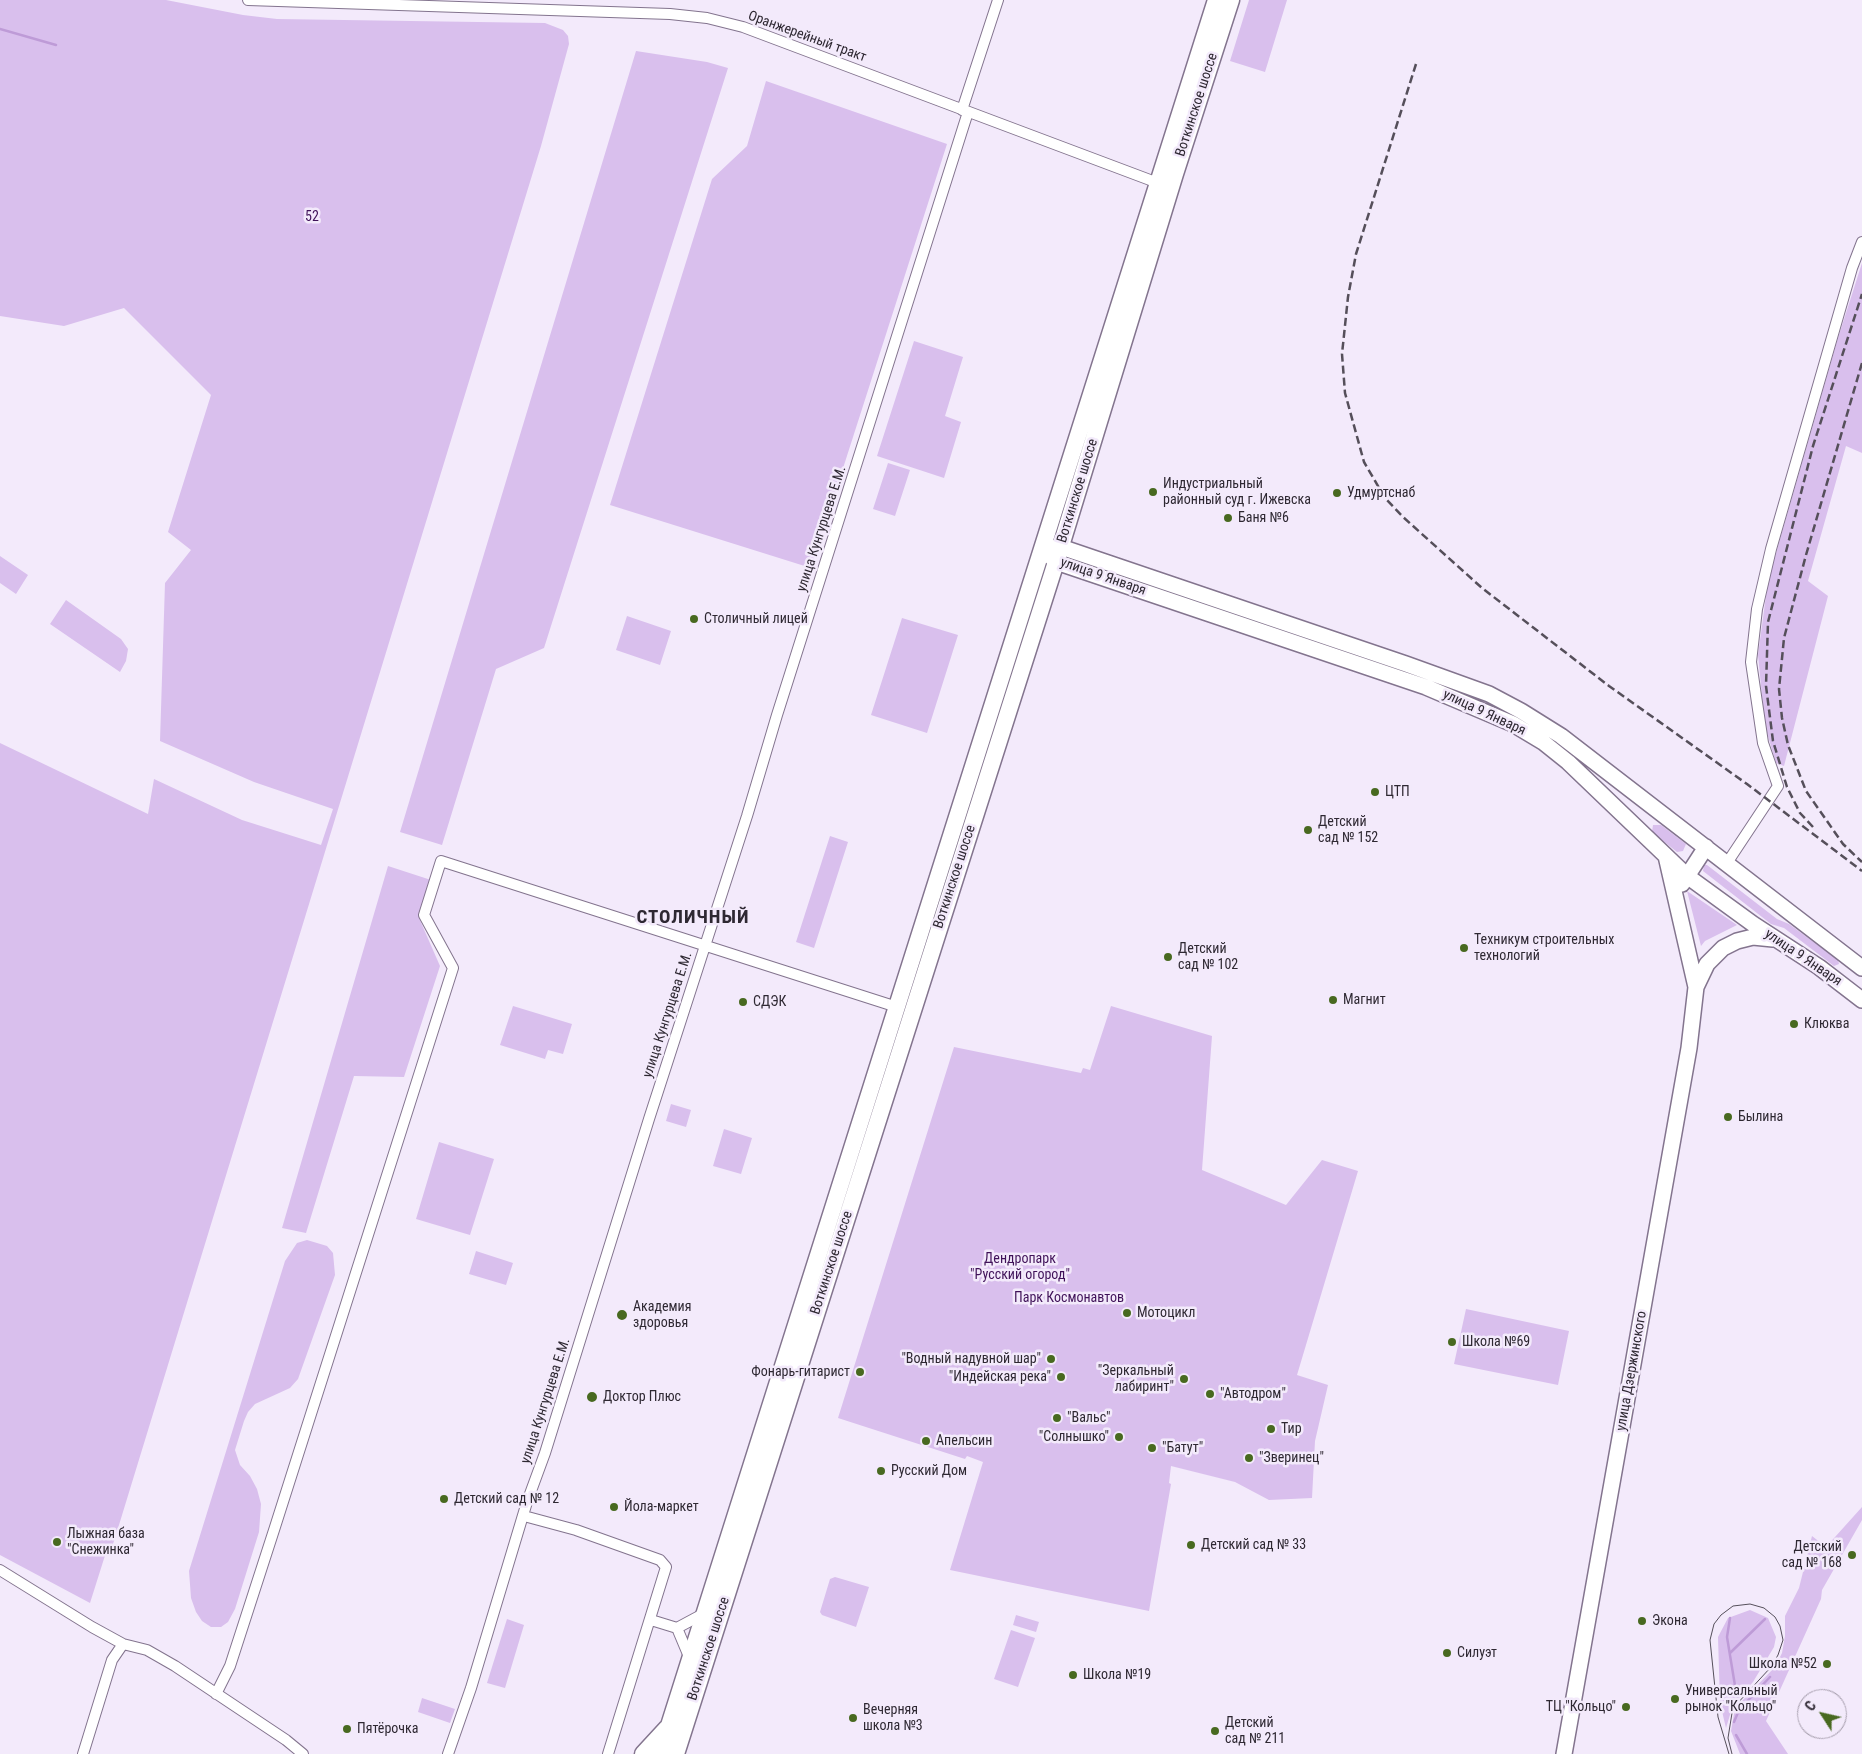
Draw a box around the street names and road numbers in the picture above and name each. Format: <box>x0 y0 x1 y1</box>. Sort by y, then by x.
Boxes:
street label: Оранжерейный тракт <box>746 8 868 66</box>
street label: Воткинское шоссе <box>1172 51 1222 159</box>
street label: Воткинское шоссе <box>1054 437 1102 545</box>
street label: улица Кунгурцева Е.М. <box>794 464 850 594</box>
street label: улица 9 Января <box>1058 554 1148 600</box>
street label: улица 9 Января <box>1440 686 1528 740</box>
street label: Воткинское шоссе <box>930 823 980 931</box>
street label: улица 9 Января <box>1761 926 1845 990</box>
street label: улица Кунгурцева Е.М. <box>640 950 696 1080</box>
street label: Воткинское шоссе <box>807 1209 857 1317</box>
street label: улица Дзержинского <box>1613 1310 1651 1432</box>
street label: улица Кунгурцева Е.М. <box>518 1336 574 1466</box>
street label: Воткинское шоссе <box>684 1595 734 1703</box>

